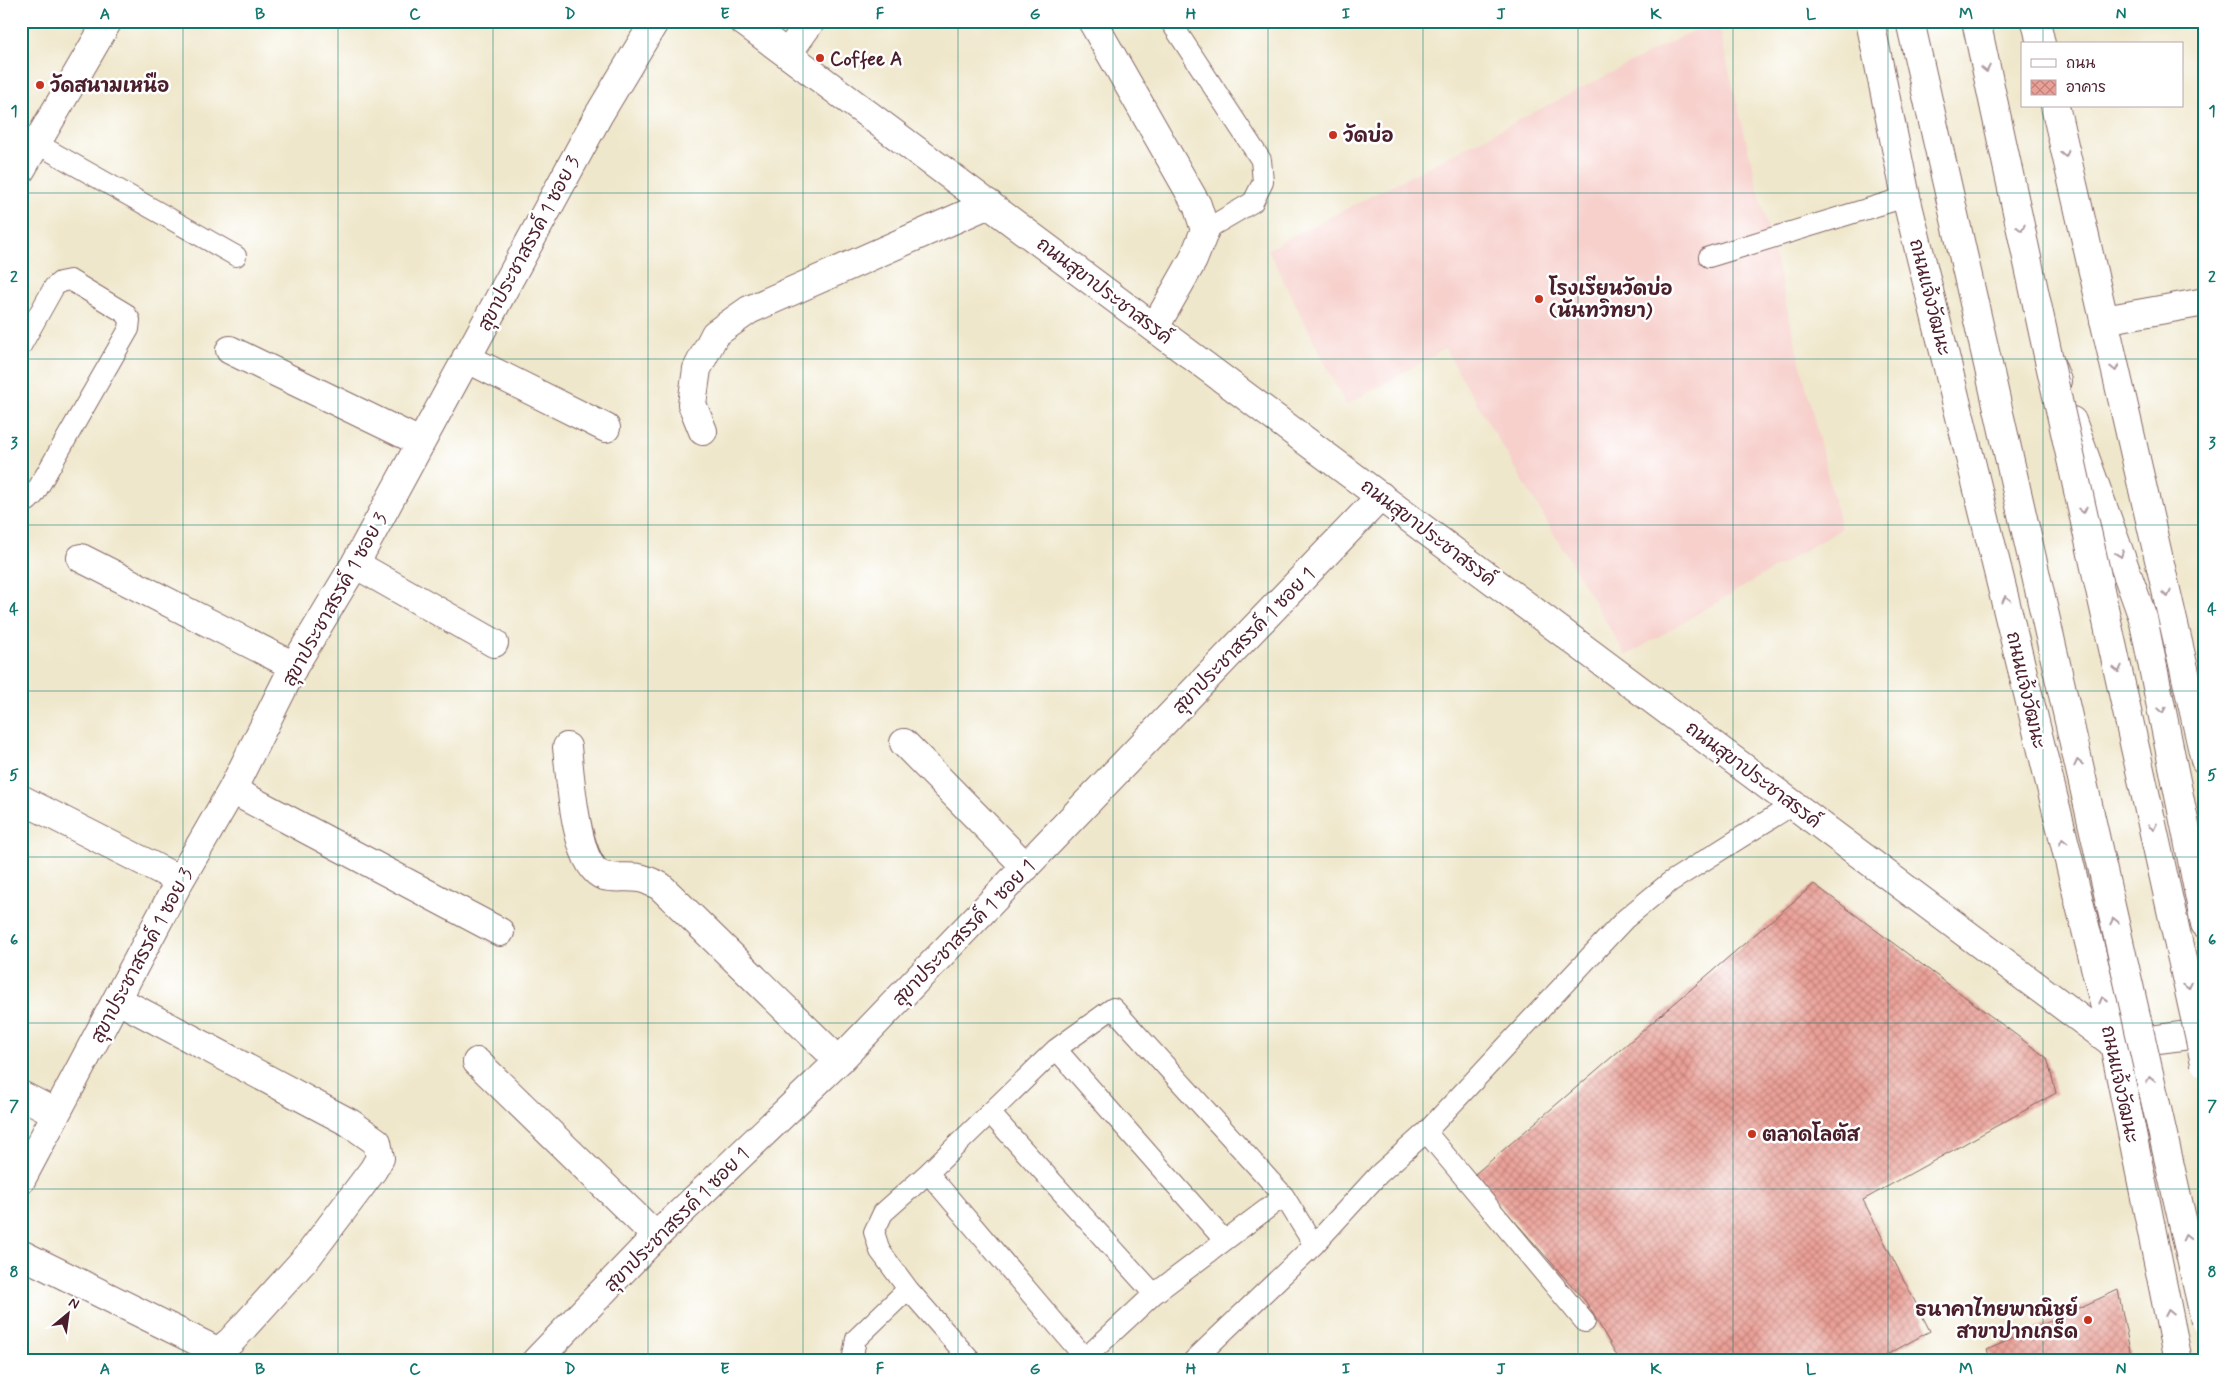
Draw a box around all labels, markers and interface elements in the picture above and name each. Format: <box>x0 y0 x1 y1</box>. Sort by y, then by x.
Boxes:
text: A <box>100 4 110 25</box>
text: B <box>255 4 265 25</box>
text: C <box>409 4 421 25</box>
text: D <box>564 4 576 25</box>
text: E <box>720 4 730 25</box>
text: F <box>876 4 885 25</box>
text: G <box>1030 4 1041 25</box>
text: H <box>1186 4 1197 25</box>
text: I <box>1342 4 1351 25</box>
text: J <box>1496 4 1506 25</box>
text: K <box>1650 4 1662 25</box>
text: L <box>1806 4 1817 25</box>
text: M <box>1959 4 1973 25</box>
text: N <box>2116 4 2126 25</box>
legend <box>2021 42 2184 108</box>
place label: Coffee A <box>830 47 902 72</box>
marker: Coffee A <box>814 52 826 64</box>
text: ถนน <box>2066 54 2095 74</box>
one-way arrow <box>1980 64 1991 73</box>
place label: วัดสนามเหนือ <box>50 72 169 99</box>
text: อาคาร <box>2066 78 2106 98</box>
marker: วัดสนามเหนือ <box>34 79 46 91</box>
text: 1 <box>10 101 18 122</box>
text: 1 <box>2208 101 2216 122</box>
place label: วัดบ่อ <box>1343 122 1394 149</box>
marker: วัดบ่อ <box>1327 129 1339 141</box>
one-way arrow <box>2060 149 2070 158</box>
street label: สุขาประชาสรรค์ 1 ซอย 3 <box>472 151 587 336</box>
one-way arrow <box>2015 223 2026 232</box>
street label: ถนนสุขาประชาสรรค์ <box>1031 231 1178 351</box>
street label: ถนนแจ้งวัฒนะ <box>1903 236 1956 358</box>
text: 2 <box>10 267 18 288</box>
text: 2 <box>2208 267 2216 288</box>
place label: โรงเรียนวัดบ่อ (นันทวิทยา) <box>1548 275 1673 324</box>
marker: โรงเรียนวัดบ่อ (นันทวิทยา) <box>1533 293 1545 305</box>
one-way arrow <box>2109 363 2120 372</box>
text: 3 <box>10 433 18 454</box>
text: 3 <box>2208 433 2216 454</box>
street label: ถนนสุขาประชาสรรค์ <box>1355 473 1502 593</box>
one-way arrow <box>2077 505 2088 514</box>
street label: สุขาประชาสรรค์ 1 ซอย 3 <box>276 508 395 691</box>
one-way arrow <box>2114 549 2124 557</box>
street label: สุขาประชาสรรค์ 1 ซอย 1 <box>1167 562 1321 720</box>
one-way arrow <box>2161 590 2172 599</box>
one-way arrow <box>2001 594 2012 603</box>
text: 4 <box>9 599 19 620</box>
text: 4 <box>2207 599 2217 620</box>
street label: ถนนแจ้งวัฒนะ <box>2000 629 2051 751</box>
one-way arrow <box>2112 664 2123 673</box>
one-way arrow <box>2156 706 2166 715</box>
street label: ถนนสุขาประชาสรรค์ <box>1680 715 1827 835</box>
one-way arrow <box>2073 758 2084 767</box>
text: 5 <box>9 765 19 786</box>
text: 5 <box>2207 765 2217 786</box>
one-way arrow <box>2147 823 2158 832</box>
one-way arrow <box>2058 838 2069 847</box>
street label: สุขาประชาสรรค์ 1 ซอย 1 <box>887 854 1041 1012</box>
street label: สุขาประชาสรรค์ 1 ซอย 3 <box>85 863 200 1048</box>
one-way arrow <box>2109 917 2120 926</box>
text: 6 <box>10 930 18 951</box>
text: 6 <box>2208 930 2216 951</box>
one-way arrow <box>2182 982 2193 990</box>
one-way arrow <box>2098 995 2109 1004</box>
street label: ถนนแจ้งวัฒนะ <box>2095 1023 2144 1145</box>
one-way arrow <box>2145 1075 2156 1084</box>
text: 7 <box>9 1096 19 1117</box>
text: 7 <box>2207 1096 2217 1117</box>
place label: ตลาดโลตัส <box>1762 1121 1861 1148</box>
marker: ตลาดโลตัส <box>1746 1128 1758 1140</box>
street label: สุขาประชาสรรค์ 1 ซอย 1 <box>599 1142 755 1298</box>
one-way arrow <box>2181 1234 2192 1243</box>
text: 8 <box>9 1262 19 1283</box>
text: 8 <box>2207 1262 2217 1283</box>
north arrow <box>42 1290 92 1340</box>
text: N <box>65 1293 82 1314</box>
place label: ธนาคาไทยพาณิชย์ สาขาปากเกร็ด <box>1915 1296 2078 1345</box>
one-way arrow <box>2164 1309 2174 1317</box>
marker: ธนาคาไทยพาณิชย์ สาขาปากเกร็ด <box>2082 1314 2094 1326</box>
text: A <box>100 1359 110 1380</box>
text: B <box>255 1359 265 1380</box>
text: C <box>409 1359 421 1380</box>
text: D <box>564 1359 576 1380</box>
text: E <box>720 1359 730 1380</box>
text: F <box>876 1359 885 1380</box>
text: G <box>1030 1359 1041 1380</box>
text: H <box>1186 1359 1197 1380</box>
text: I <box>1342 1359 1351 1380</box>
text: J <box>1496 1359 1506 1380</box>
text: K <box>1650 1359 1662 1380</box>
text: L <box>1806 1359 1817 1380</box>
text: M <box>1959 1359 1973 1380</box>
text: N <box>2116 1359 2126 1380</box>

